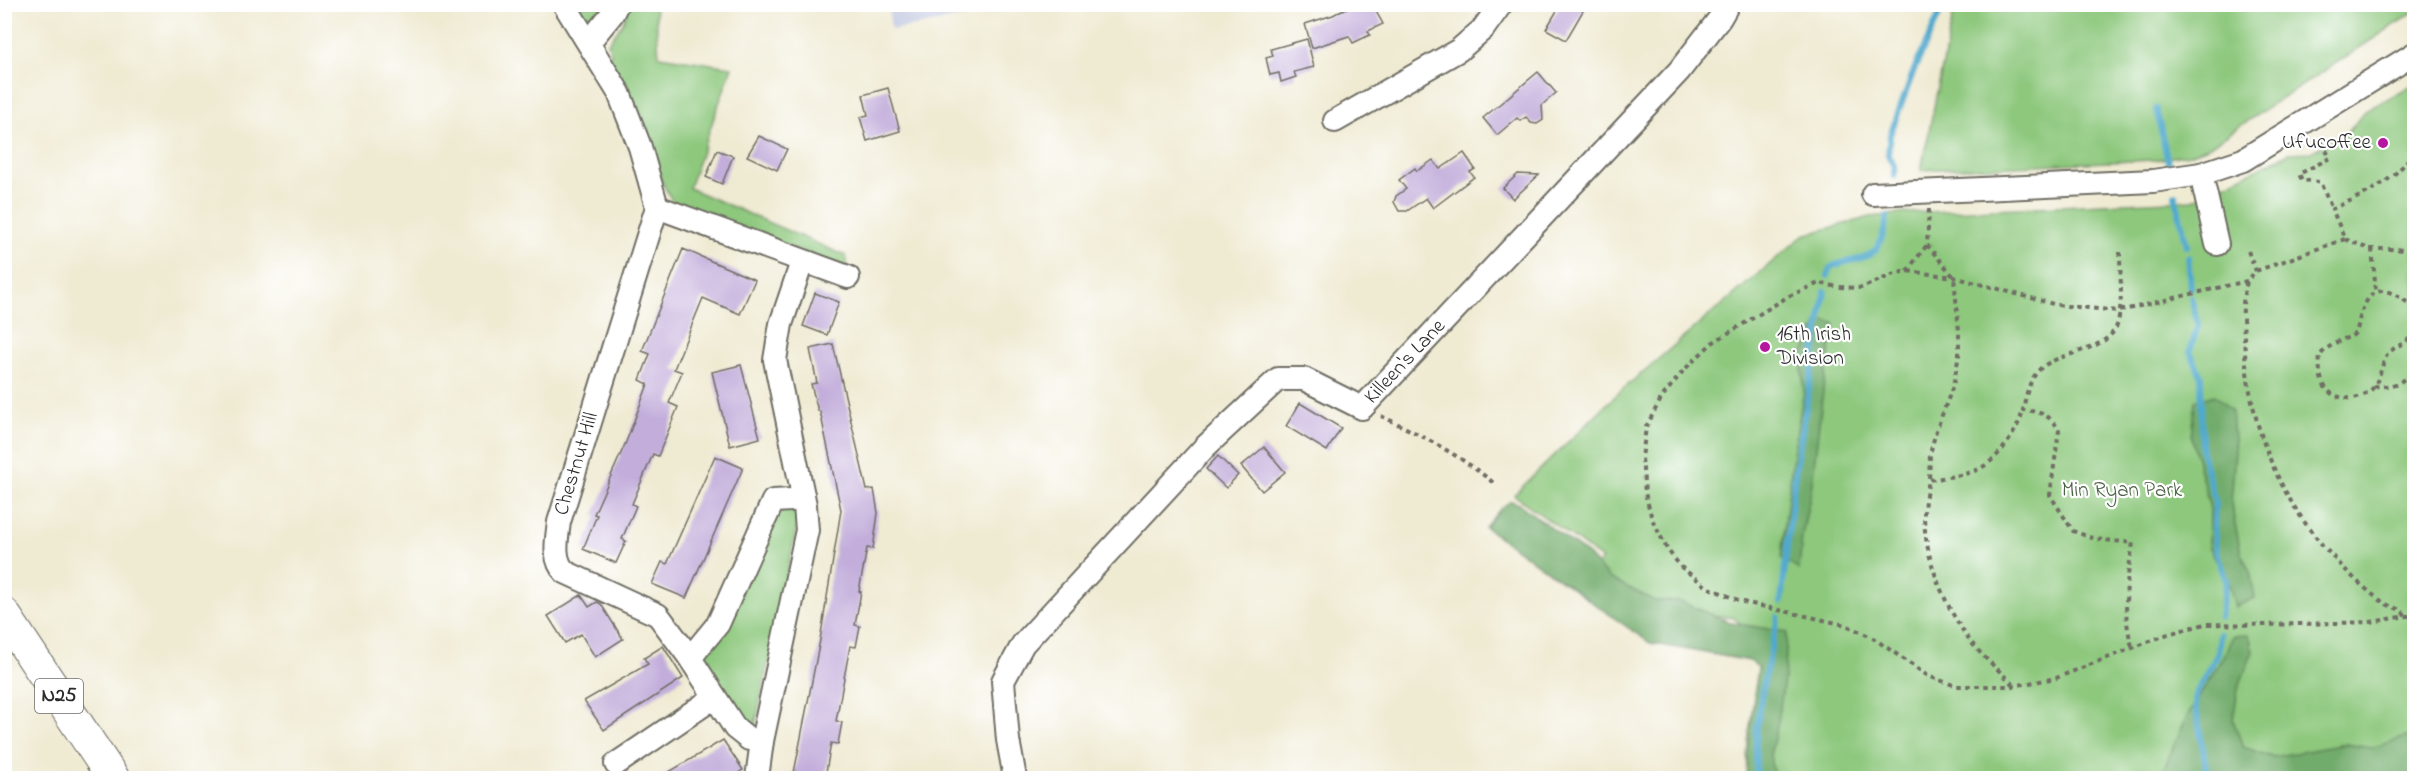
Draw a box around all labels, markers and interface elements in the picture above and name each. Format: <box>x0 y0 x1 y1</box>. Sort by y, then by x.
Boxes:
place label: Ufucoffee <box>2282 128 2372 158</box>
marker: Ufucoffee <box>2376 136 2390 150</box>
street label: Killeen's Lane <box>1358 312 1453 411</box>
place label: 16th Irish Division <box>1776 320 1851 374</box>
marker: 16th Irish Division <box>1758 340 1772 354</box>
street label: Chestnut Hill <box>547 409 607 519</box>
park label: Min Ryan Park <box>2062 476 2183 508</box>
road number: N25 <box>35 679 83 713</box>

